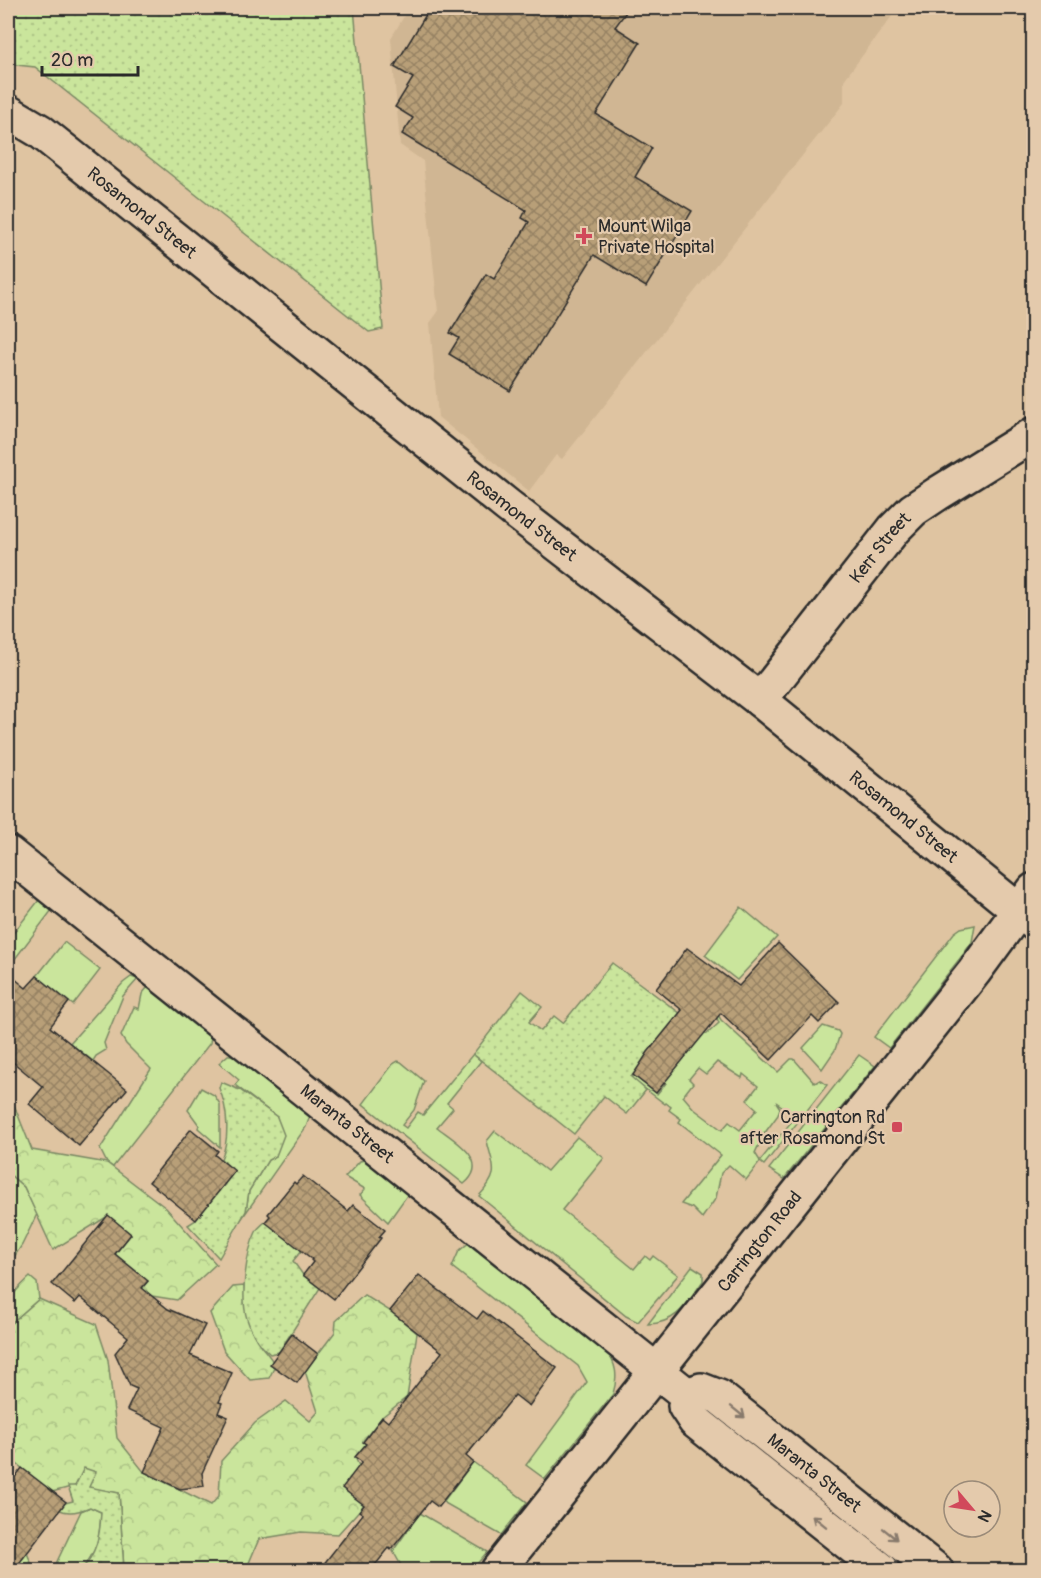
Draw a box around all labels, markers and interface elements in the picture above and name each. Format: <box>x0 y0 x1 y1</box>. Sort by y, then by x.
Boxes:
scale bar <box>42 39 138 77</box>
text: 20 m <box>51 49 93 72</box>
street label: Rosamond Street <box>82 162 202 264</box>
place label: Mount Wilga Private Hospital <box>598 215 714 259</box>
marker: Mount Wilga Private Hospital <box>575 227 593 245</box>
street label: Rosamond Street <box>462 466 582 567</box>
street label: Kerr Street <box>845 507 917 588</box>
street label: Rosamond Street <box>844 766 963 869</box>
street label: Maranta Street <box>295 1080 399 1169</box>
place label: Carrington Rd after Rosamond St <box>740 1106 886 1150</box>
marker: Carrington Rd after Rosamond St <box>890 1120 904 1134</box>
street label: Carrington Road <box>713 1186 807 1297</box>
one-way arrow <box>730 1406 746 1419</box>
street label: Maranta Street <box>762 1429 866 1518</box>
north arrow <box>942 1479 1002 1539</box>
text: N <box>973 1506 996 1526</box>
one-way arrow <box>812 1514 828 1527</box>
one-way arrow <box>882 1527 898 1540</box>

